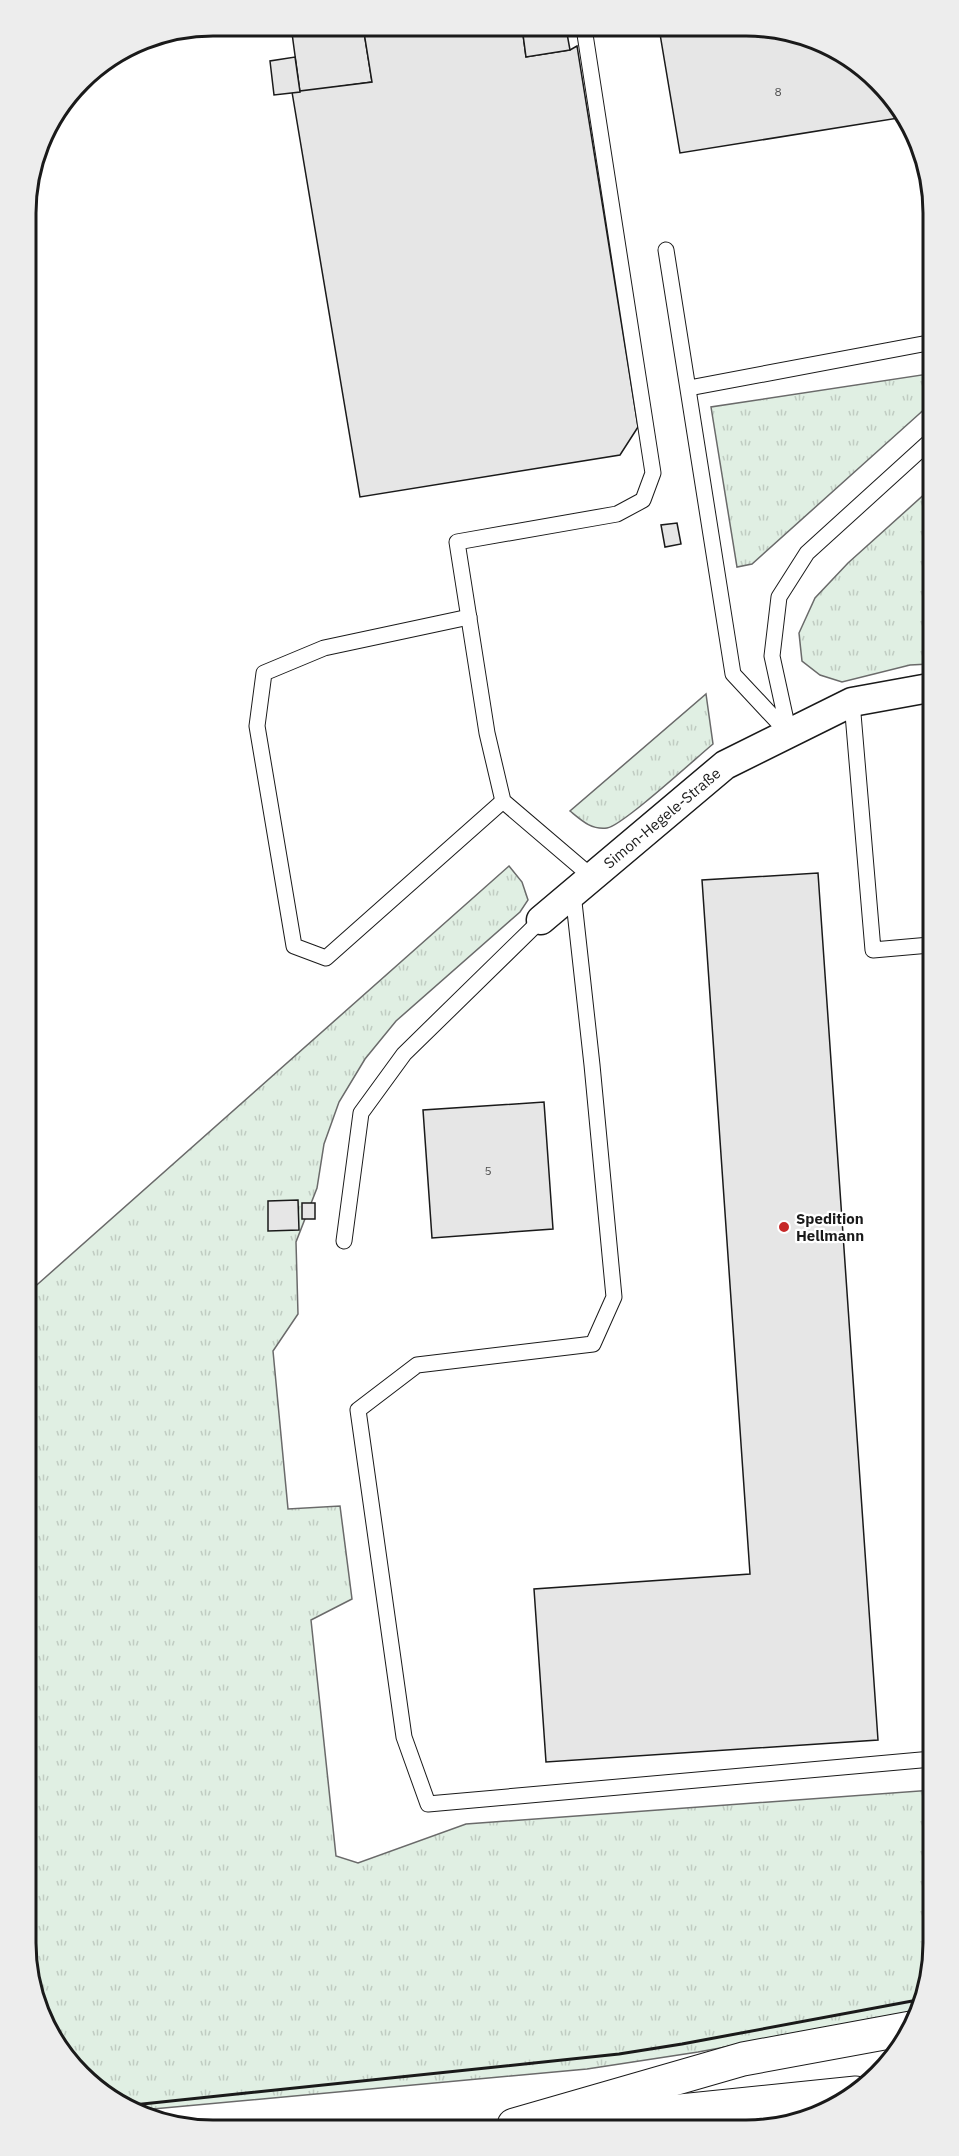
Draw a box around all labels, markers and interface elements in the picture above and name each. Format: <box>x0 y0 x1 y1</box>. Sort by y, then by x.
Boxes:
house number: 8 <box>774 84 782 99</box>
street label: Simon-Hegele-Straße <box>600 764 724 872</box>
house number: 5 <box>484 1163 492 1178</box>
place label: Spedition Hellmann <box>796 1209 864 1245</box>
marker: Spedition Hellmann <box>777 1220 791 1234</box>

